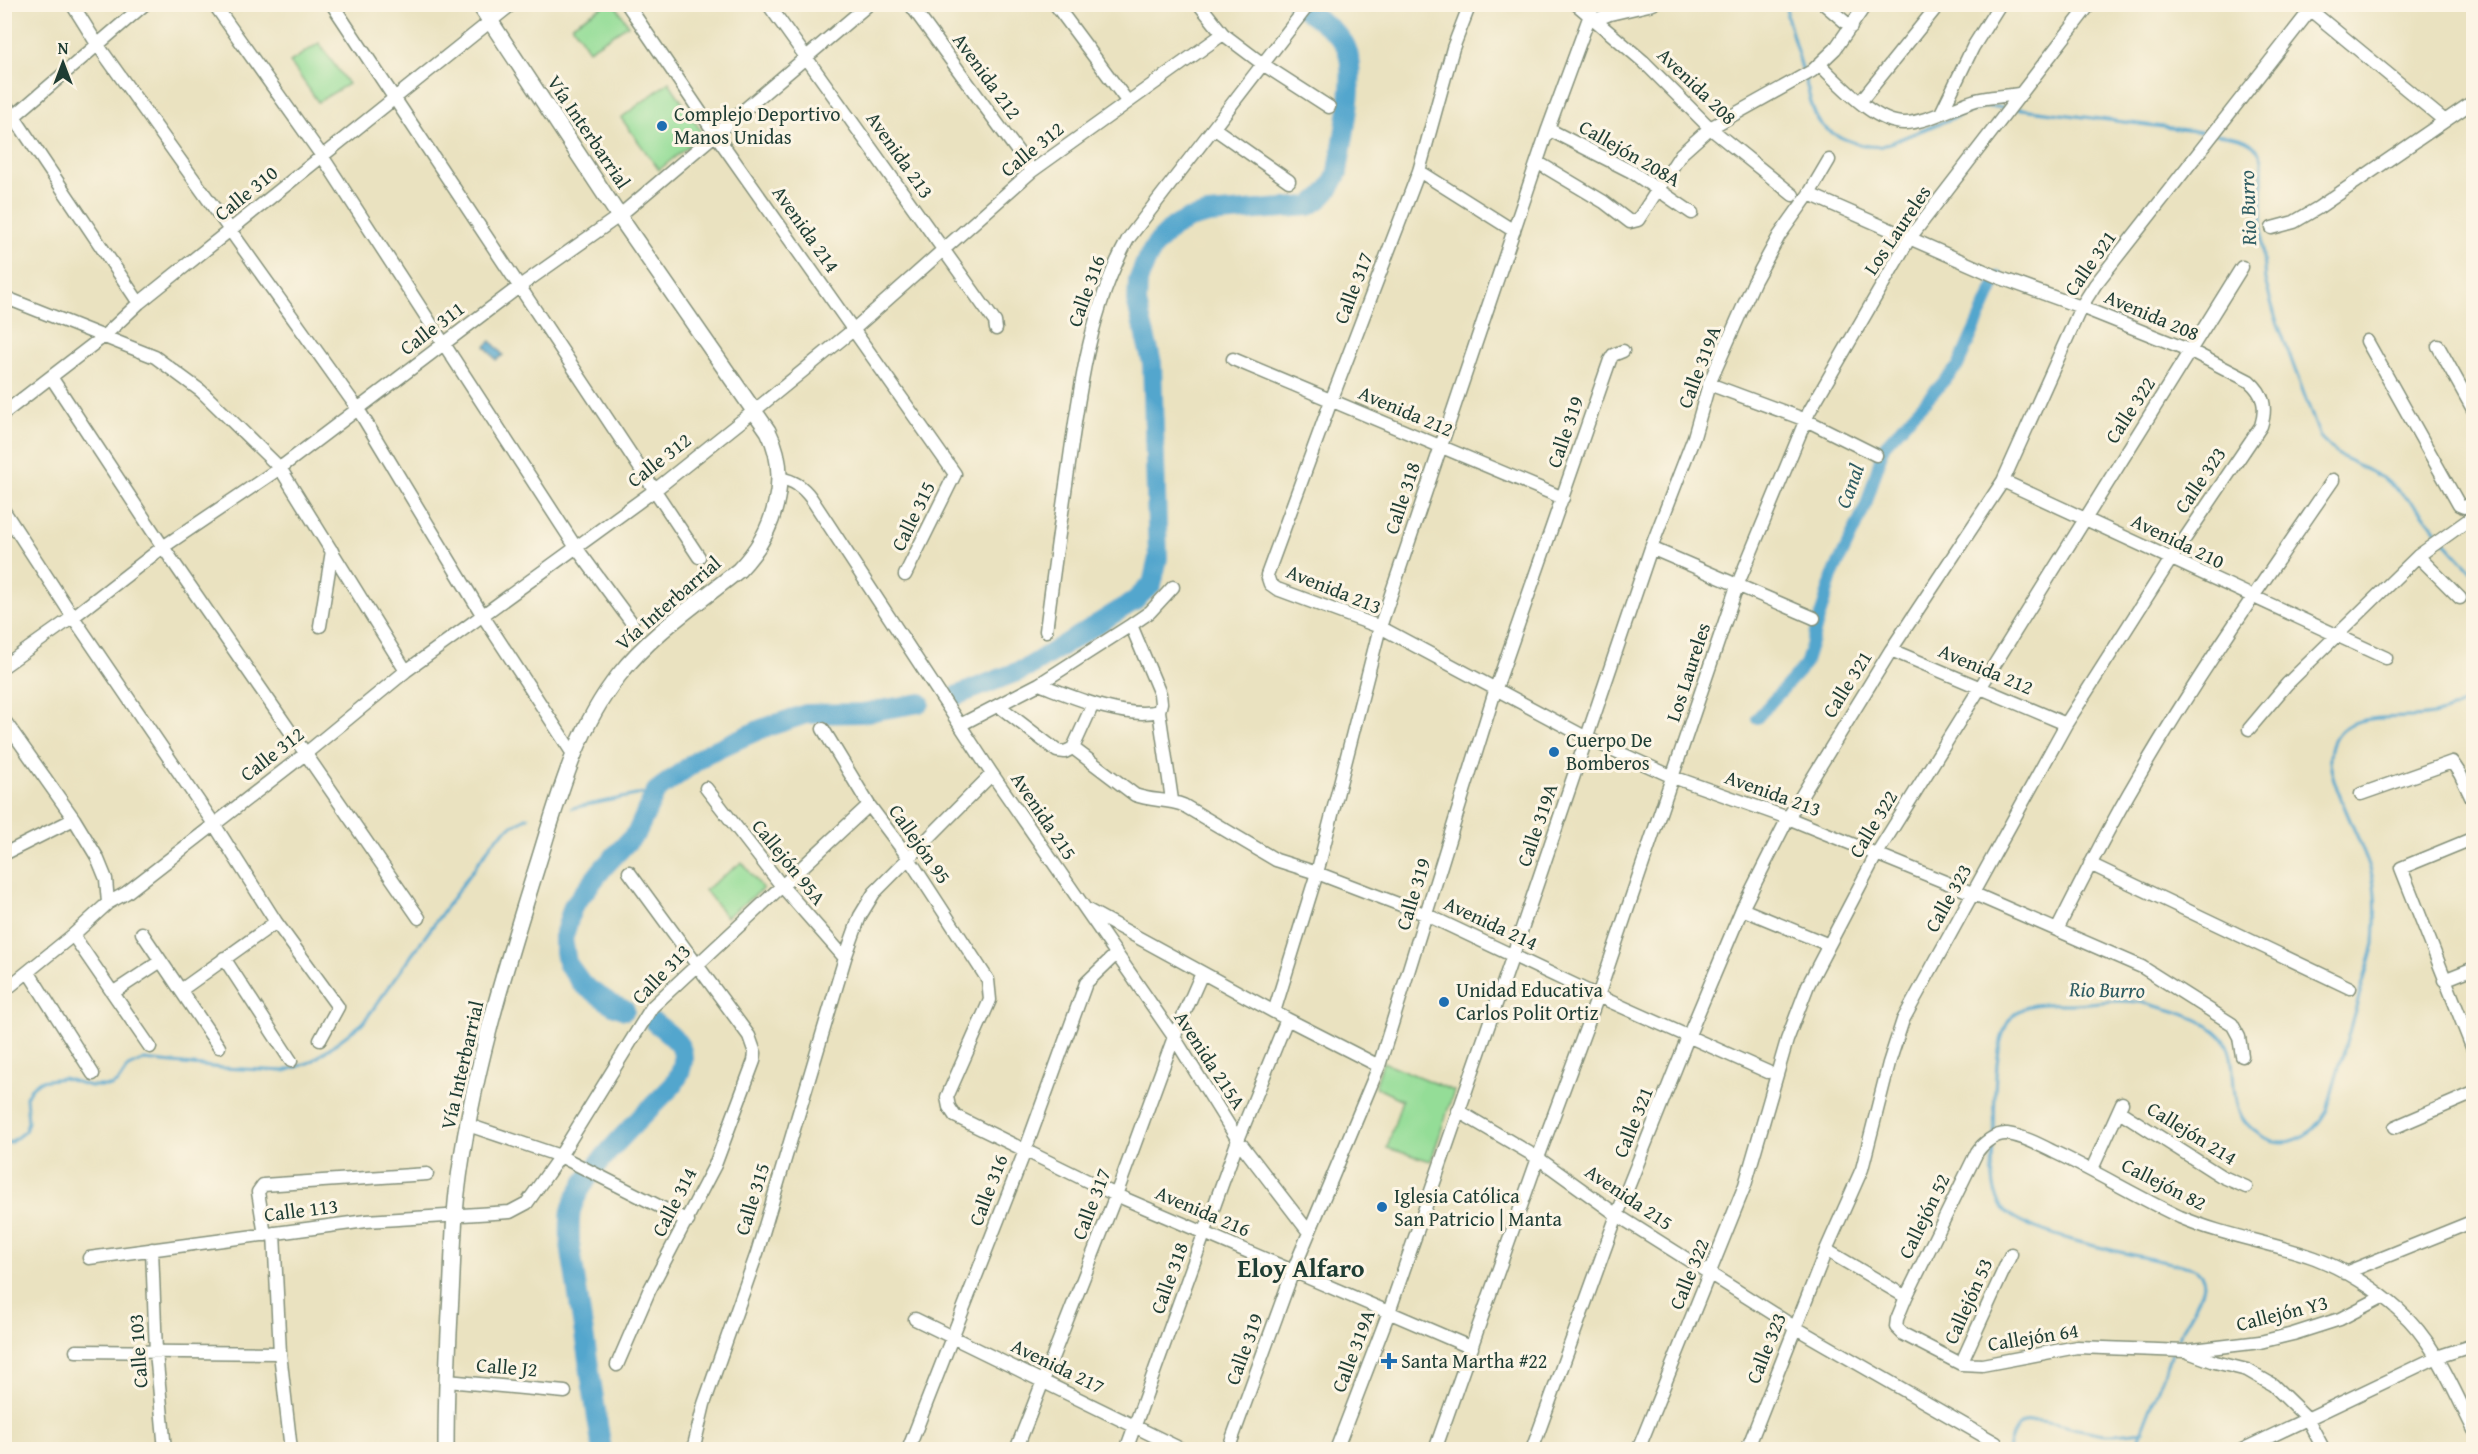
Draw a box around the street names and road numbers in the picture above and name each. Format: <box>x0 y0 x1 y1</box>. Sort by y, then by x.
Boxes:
street label: Avenida 212 <box>946 27 1029 125</box>
street label: Avenida 208 <box>1651 40 1743 131</box>
street label: Vía Interbarrial <box>541 69 638 195</box>
street label: Avenida 213 <box>860 105 941 204</box>
street label: Callejón 208A <box>1574 112 1687 193</box>
street label: Calle 312 <box>994 114 1070 183</box>
street label: Calle 310 <box>208 158 284 227</box>
street label: Avenida 214 <box>766 179 847 278</box>
street label: Los Laureles <box>1856 179 1937 280</box>
street label: Calle 321 <box>2056 224 2123 301</box>
street label: Calle 317 <box>1326 248 1379 328</box>
street label: Calle 316 <box>1059 251 1112 331</box>
street label: Avenida 208 <box>2100 282 2204 347</box>
street label: Calle 311 <box>393 294 470 362</box>
street label: Calle 319A <box>1670 321 1728 412</box>
street label: Calle 322 <box>2097 371 2162 449</box>
street label: Avenida 212 <box>1354 378 1458 443</box>
street label: Calle 319 <box>1539 392 1590 472</box>
street label: Calle 312 <box>621 425 697 494</box>
street label: Calle 323 <box>2167 441 2232 519</box>
street label: Calle 318 <box>1376 458 1427 538</box>
street label: Calle 315 <box>883 476 942 555</box>
street label: Avenida 210 <box>2127 506 2230 576</box>
street label: Vía Interbarrial <box>608 548 727 657</box>
street label: Avenida 213 <box>1282 556 1386 621</box>
street label: Los Laureles <box>1658 619 1717 725</box>
street label: Avenida 212 <box>1934 636 2038 701</box>
street label: Calle 321 <box>1815 645 1879 723</box>
street label: Calle 312 <box>234 719 310 788</box>
street label: Avenida 213 <box>1721 762 1825 823</box>
street label: Avenida 215 <box>1004 766 1084 865</box>
street label: Calle 319A <box>1509 779 1564 870</box>
street label: Calle 322 <box>1841 784 1904 863</box>
street label: Callejón 95 <box>882 798 959 889</box>
street label: Callejón 95A <box>746 812 833 911</box>
street label: Calle 319 <box>1388 854 1437 934</box>
street label: Calle 323 <box>1917 858 1978 937</box>
street label: Avenida 214 <box>1440 888 1543 957</box>
street label: Calle 313 <box>624 937 697 1010</box>
street label: Vía Interbarrial <box>433 997 491 1132</box>
street label: Avenida 215A <box>1168 1005 1253 1115</box>
street label: Calle 321 <box>1605 1082 1660 1162</box>
street label: Callejón 214 <box>2142 1094 2243 1172</box>
street label: Calle 316 <box>961 1150 1014 1230</box>
street label: Callejón 82 <box>2117 1150 2212 1217</box>
street label: Avenida 215 <box>1580 1157 1679 1237</box>
street label: Calle 315 <box>727 1159 776 1239</box>
street label: Calle 314 <box>644 1162 703 1241</box>
street label: Calle 317 <box>1064 1164 1117 1244</box>
street label: Callejón 52 <box>1890 1168 1957 1263</box>
street label: Avenida 216 <box>1151 1178 1255 1243</box>
street label: Calle 113 <box>262 1191 340 1228</box>
street label: Calle 322 <box>1661 1234 1716 1314</box>
street label: Calle 318 <box>1142 1238 1195 1318</box>
street label: Callejón 53 <box>1936 1253 1999 1348</box>
street label: Callejón Y3 <box>2233 1287 2331 1338</box>
street label: Calle 319A <box>1324 1305 1382 1396</box>
street label: Calle 323 <box>1738 1308 1793 1388</box>
street label: Calle 319 <box>1217 1309 1270 1389</box>
street label: Calle 103 <box>120 1313 155 1389</box>
street label: Callejón 64 <box>1986 1315 2080 1358</box>
street label: Avenida 217 <box>1007 1331 1110 1401</box>
street label: Calle J2 <box>475 1349 539 1384</box>

